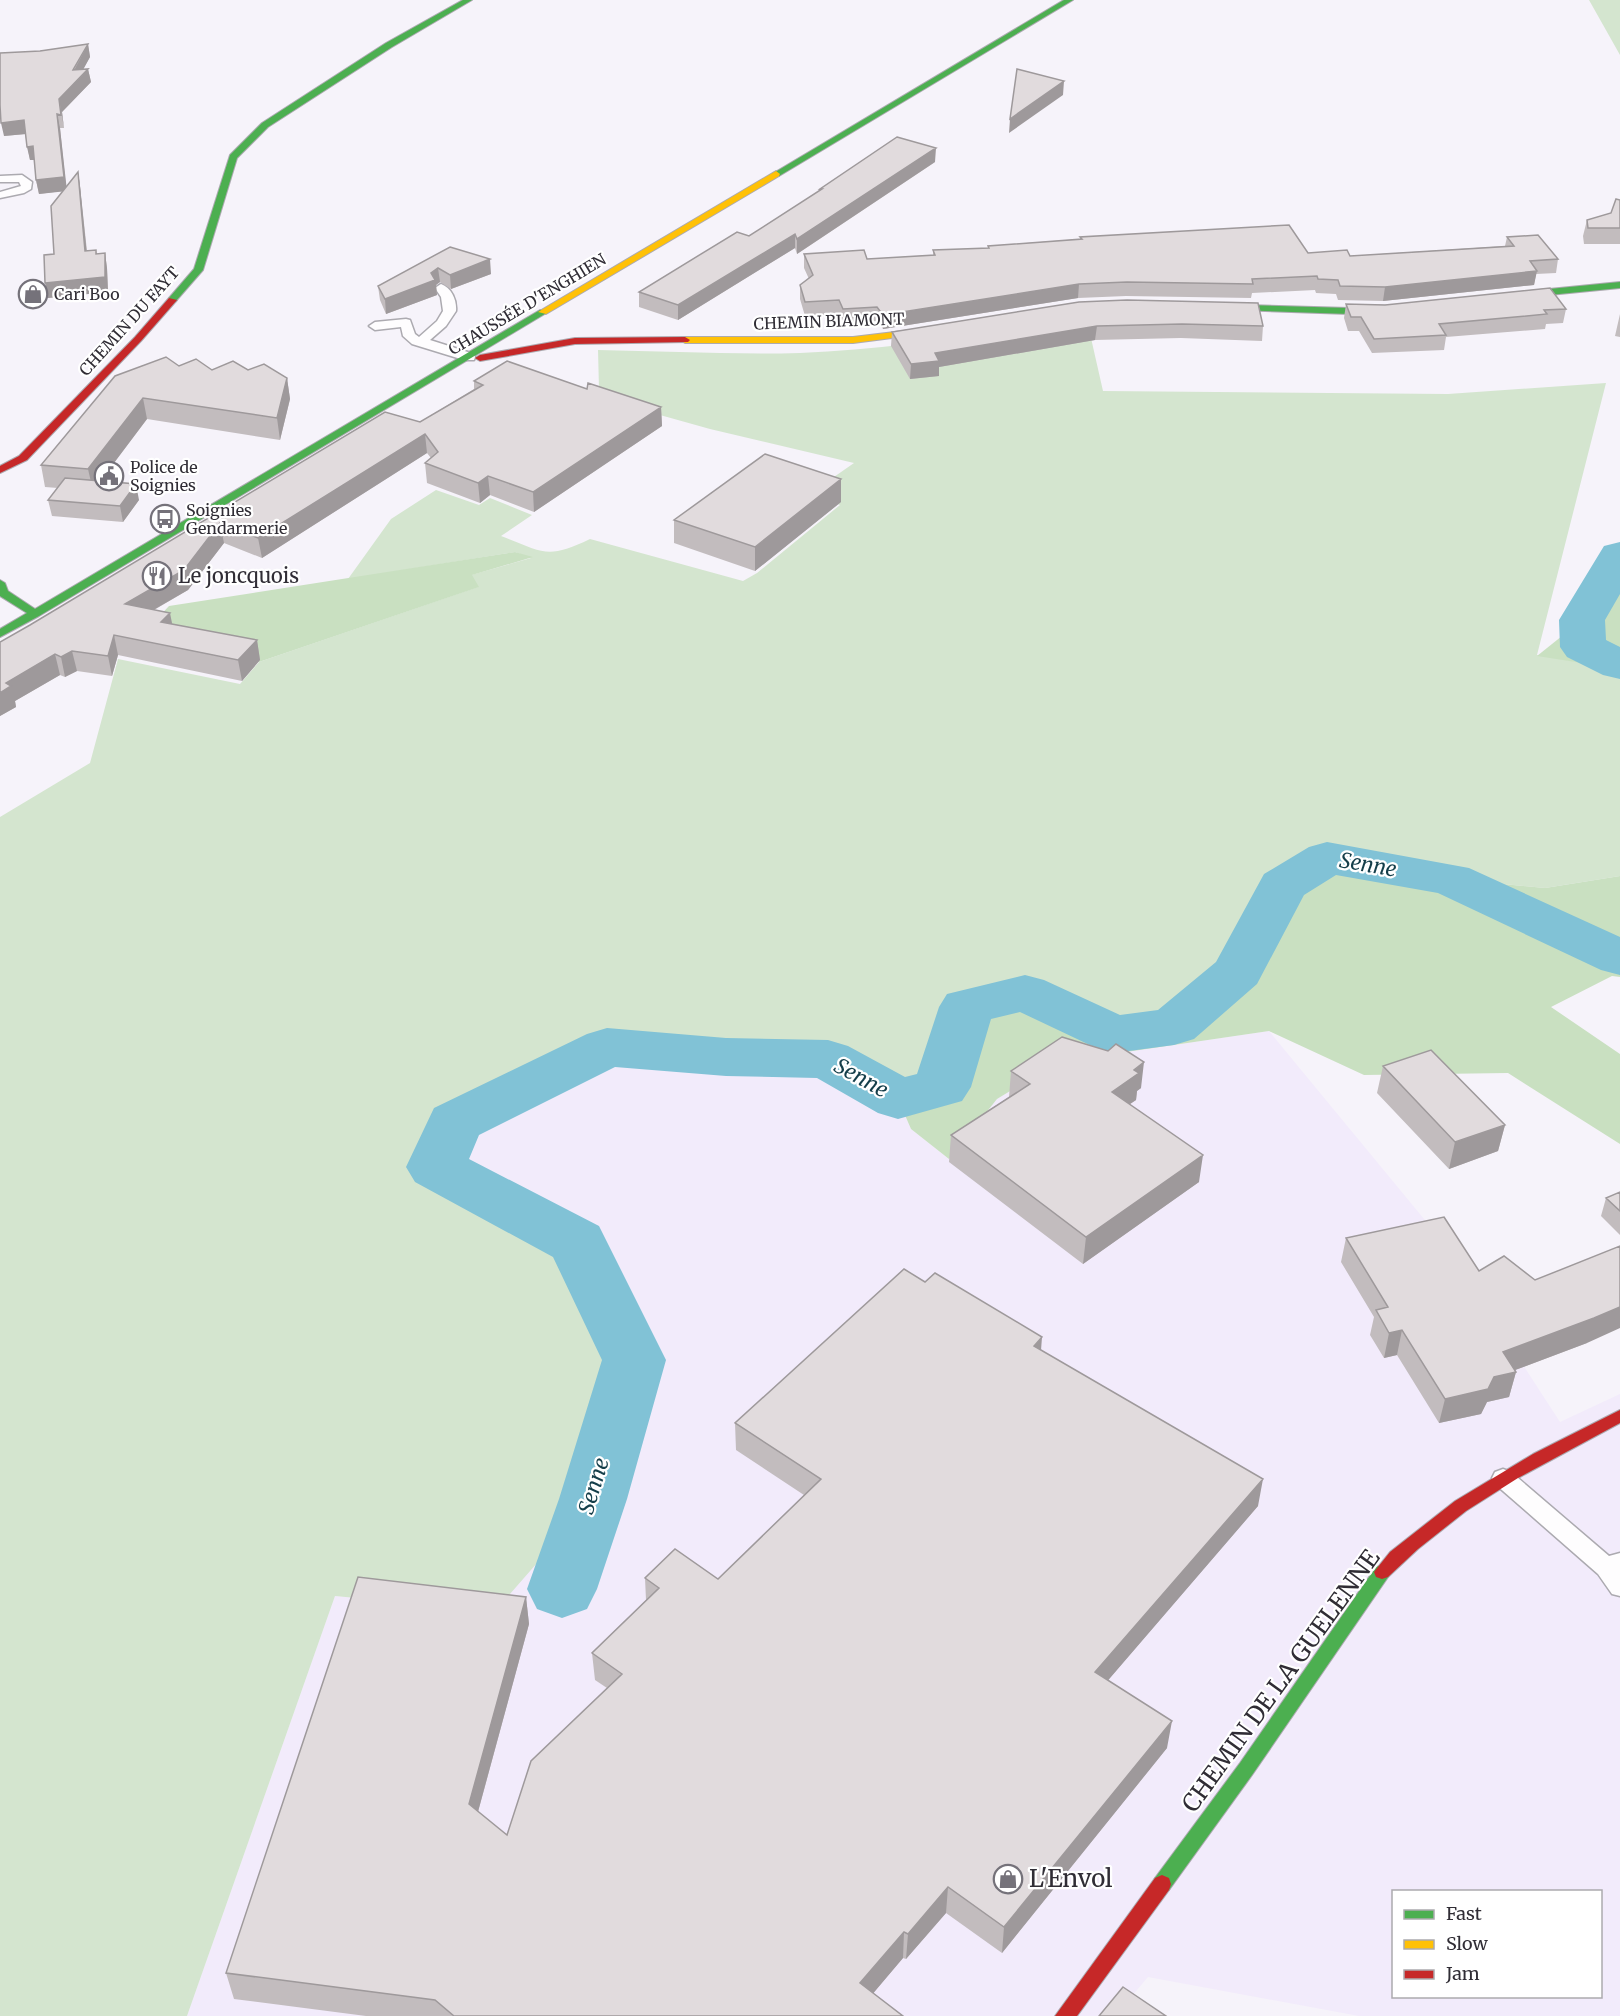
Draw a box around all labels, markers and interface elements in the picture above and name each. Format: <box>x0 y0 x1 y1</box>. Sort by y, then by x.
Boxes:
street label: CHAUSSÉE D'ENGHIEN <box>444 249 610 359</box>
street label: CHEMIN DU FAYT <box>75 262 183 380</box>
shop icon: Cari Boo <box>17 278 49 310</box>
place label: Cari Boo <box>54 284 120 304</box>
street label: CHEMIN BIAMONT <box>753 308 905 334</box>
place label: Police de Soignies <box>130 457 198 495</box>
public building icon: Police de Soignies <box>93 460 125 492</box>
place label: Soignies Gendarmerie <box>186 500 287 538</box>
bus stop icon: Soignies Gendarmerie <box>149 503 181 535</box>
restaurant icon: Le joncquois <box>141 560 173 592</box>
place label: Le joncquois <box>178 563 299 588</box>
water label: Senne <box>1337 846 1399 883</box>
water label: Senne <box>829 1052 893 1103</box>
water label: Senne <box>572 1454 615 1517</box>
street label: CHEMIN DE LA GUELENNE <box>1175 1543 1387 1818</box>
shop icon: L'Envol <box>992 1863 1024 1895</box>
place label: L'Envol <box>1029 1863 1112 1894</box>
legend <box>1392 1890 1602 1998</box>
text: Fast <box>1446 1902 1482 1925</box>
text: Slow <box>1446 1932 1489 1955</box>
text: Jam <box>1445 1962 1480 1985</box>

